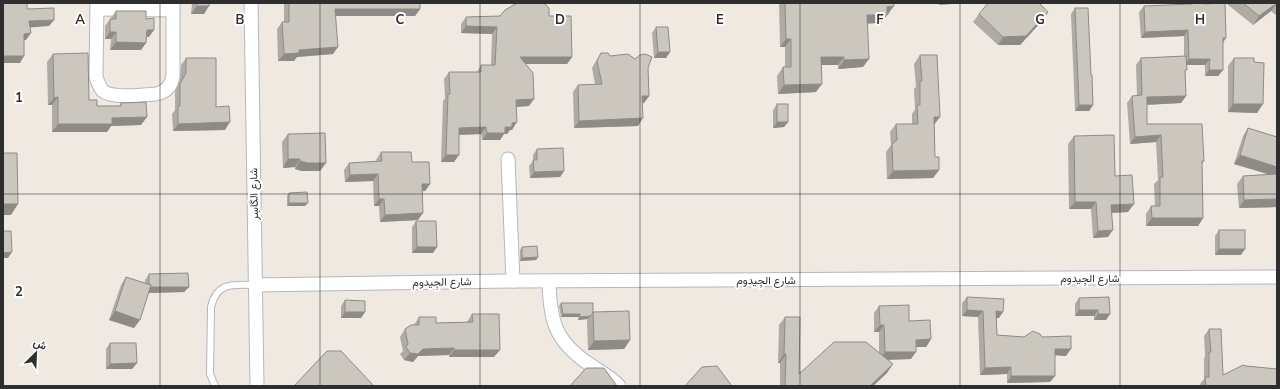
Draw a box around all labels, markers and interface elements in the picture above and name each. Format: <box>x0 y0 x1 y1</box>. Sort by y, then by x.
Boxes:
text: A <box>75 11 85 29</box>
text: B <box>236 11 245 29</box>
text: C <box>396 11 405 29</box>
text: D <box>555 11 565 29</box>
text: E <box>716 11 724 29</box>
text: F <box>876 11 884 29</box>
text: G <box>1035 11 1045 29</box>
text: H <box>1195 11 1205 29</box>
text: 1 <box>15 89 23 107</box>
street label: شارع الكَاسِر <box>246 168 262 221</box>
street label: شارع الجِيدوم <box>1060 271 1120 286</box>
street label: شارع الجِيدوم <box>736 273 796 288</box>
street label: شارع الجِيدوم <box>412 274 472 291</box>
text: 2 <box>15 283 23 301</box>
north arrow <box>16 333 56 373</box>
text: ش <box>31 335 49 354</box>

